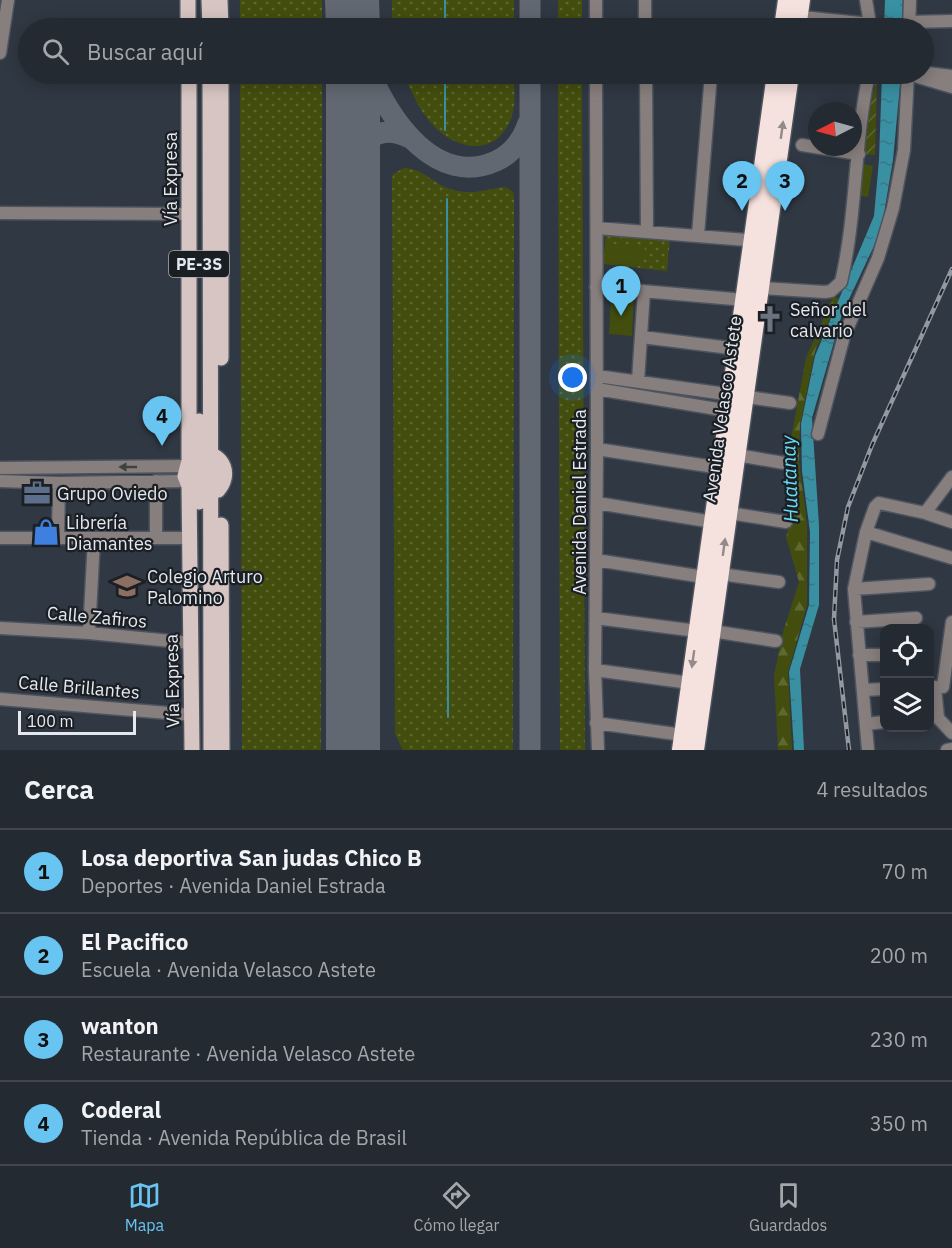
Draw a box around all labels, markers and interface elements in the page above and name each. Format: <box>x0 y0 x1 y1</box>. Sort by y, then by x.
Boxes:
search box <box>18 18 934 84</box>
icon: search <box>39 35 72 68</box>
text: Buscar aquí <box>87 37 203 66</box>
north arrow <box>808 102 862 156</box>
one-way arrow <box>778 121 787 140</box>
street label: Vía Expresa <box>159 132 182 226</box>
pin: 2 <box>722 162 762 211</box>
pin: 3 <box>766 162 804 211</box>
road number: PE-3S <box>169 251 229 277</box>
pin: 1 <box>602 266 640 316</box>
place label: Señor del calvario <box>790 298 867 342</box>
church icon: Señor del calvario <box>755 304 785 334</box>
street label: Avenida Velasco Astete <box>698 314 746 504</box>
your location <box>558 363 587 392</box>
pin: 4 <box>142 396 182 446</box>
street label: Avenida Daniel Estrada <box>568 409 591 595</box>
water label: Huatanay <box>774 434 804 523</box>
one-way arrow <box>118 462 137 471</box>
office icon: Grupo Oviedo <box>22 478 52 508</box>
place label: Grupo Oviedo <box>57 482 168 505</box>
place label: Librería Diamantes <box>66 511 153 555</box>
shop icon: Librería Diamantes <box>31 517 61 547</box>
one-way arrow <box>719 537 729 556</box>
place label: Colegio Arturo Palomino <box>147 565 263 609</box>
school or university icon: Colegio Arturo Palomino <box>112 571 142 601</box>
street label: Calle Zafiros <box>46 601 148 633</box>
map controls <box>880 624 934 732</box>
button: locate <box>880 624 934 678</box>
street label: Vía Expresa <box>160 633 184 728</box>
one-way arrow <box>689 650 698 669</box>
street label: Calle Brillantes <box>17 670 141 704</box>
button: layers <box>880 678 934 732</box>
scale bar <box>18 708 136 736</box>
text: 100 m <box>27 711 74 731</box>
text: Cerca <box>24 772 94 806</box>
text: 4 resultados <box>816 776 928 803</box>
text: Losa deportiva San judas Chico B <box>81 843 422 872</box>
text: 1 <box>38 858 50 885</box>
text: 70 m <box>882 858 928 885</box>
text: Deportes · Avenida Daniel Estrada <box>81 872 386 899</box>
text: El Pacifico <box>81 927 188 956</box>
text: 2 <box>38 942 50 969</box>
text: 200 m <box>870 942 928 969</box>
text: Escuela · Avenida Velasco Astete <box>81 956 376 983</box>
text: wanton <box>81 1011 159 1040</box>
text: 3 <box>38 1026 50 1053</box>
text: 230 m <box>870 1026 928 1053</box>
text: Restaurante · Avenida Velasco Astete <box>81 1040 415 1067</box>
text: Coderal <box>81 1095 161 1124</box>
text: 4 <box>38 1110 50 1137</box>
text: 350 m <box>870 1110 928 1137</box>
text: Tienda · Avenida República de Brasil <box>81 1124 407 1151</box>
tab: Mapa <box>125 1179 164 1235</box>
tab: Cómo llegar <box>414 1179 499 1235</box>
tab: Guardados <box>749 1179 827 1235</box>

